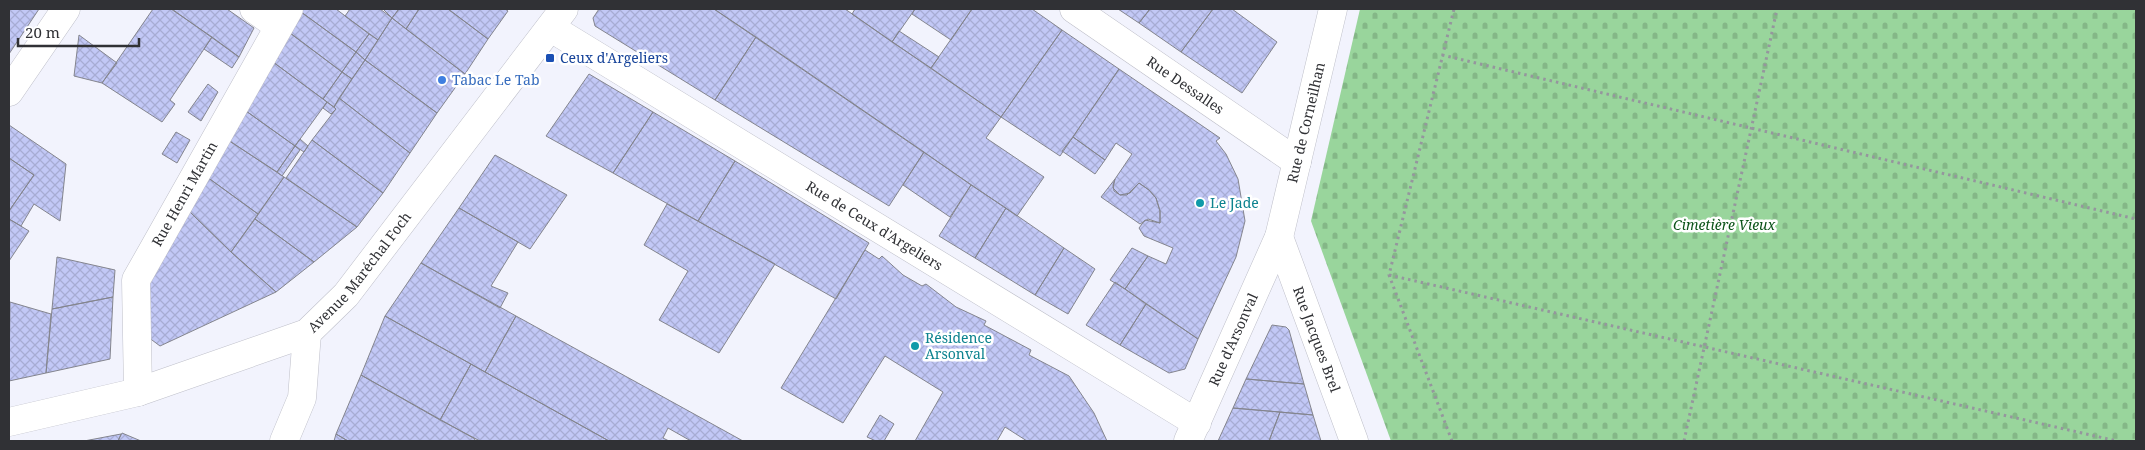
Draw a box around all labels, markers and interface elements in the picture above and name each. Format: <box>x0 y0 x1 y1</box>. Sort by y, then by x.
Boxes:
scale bar <box>18 15 139 47</box>
text: 20 m <box>25 22 60 42</box>
place label: Ceux d'Argeliers <box>560 48 668 67</box>
marker: Ceux d'Argeliers <box>544 52 556 64</box>
street label: Rue Dessalles <box>1143 52 1228 118</box>
street label: Rue de Corneilhan <box>1282 60 1329 185</box>
place label: Tabac Le Tab <box>452 70 540 89</box>
marker: Tabac Le Tab <box>436 74 448 86</box>
street label: Rue Henri Martin <box>147 138 221 249</box>
street label: Rue de Ceux d'Argeliers <box>803 176 947 274</box>
place label: Le Jade <box>1210 193 1259 212</box>
marker: Le Jade <box>1194 197 1206 209</box>
street label: Avenue Maréchal Foch <box>303 208 415 336</box>
park label: Cimetière Vieux <box>1673 215 1775 234</box>
street label: Rue Jacques Brel <box>1289 283 1345 395</box>
street label: Rue d'Arsonval <box>1204 289 1262 389</box>
place label: Résidence Arsonval <box>925 328 992 363</box>
marker: Résidence Arsonval <box>909 340 921 352</box>

